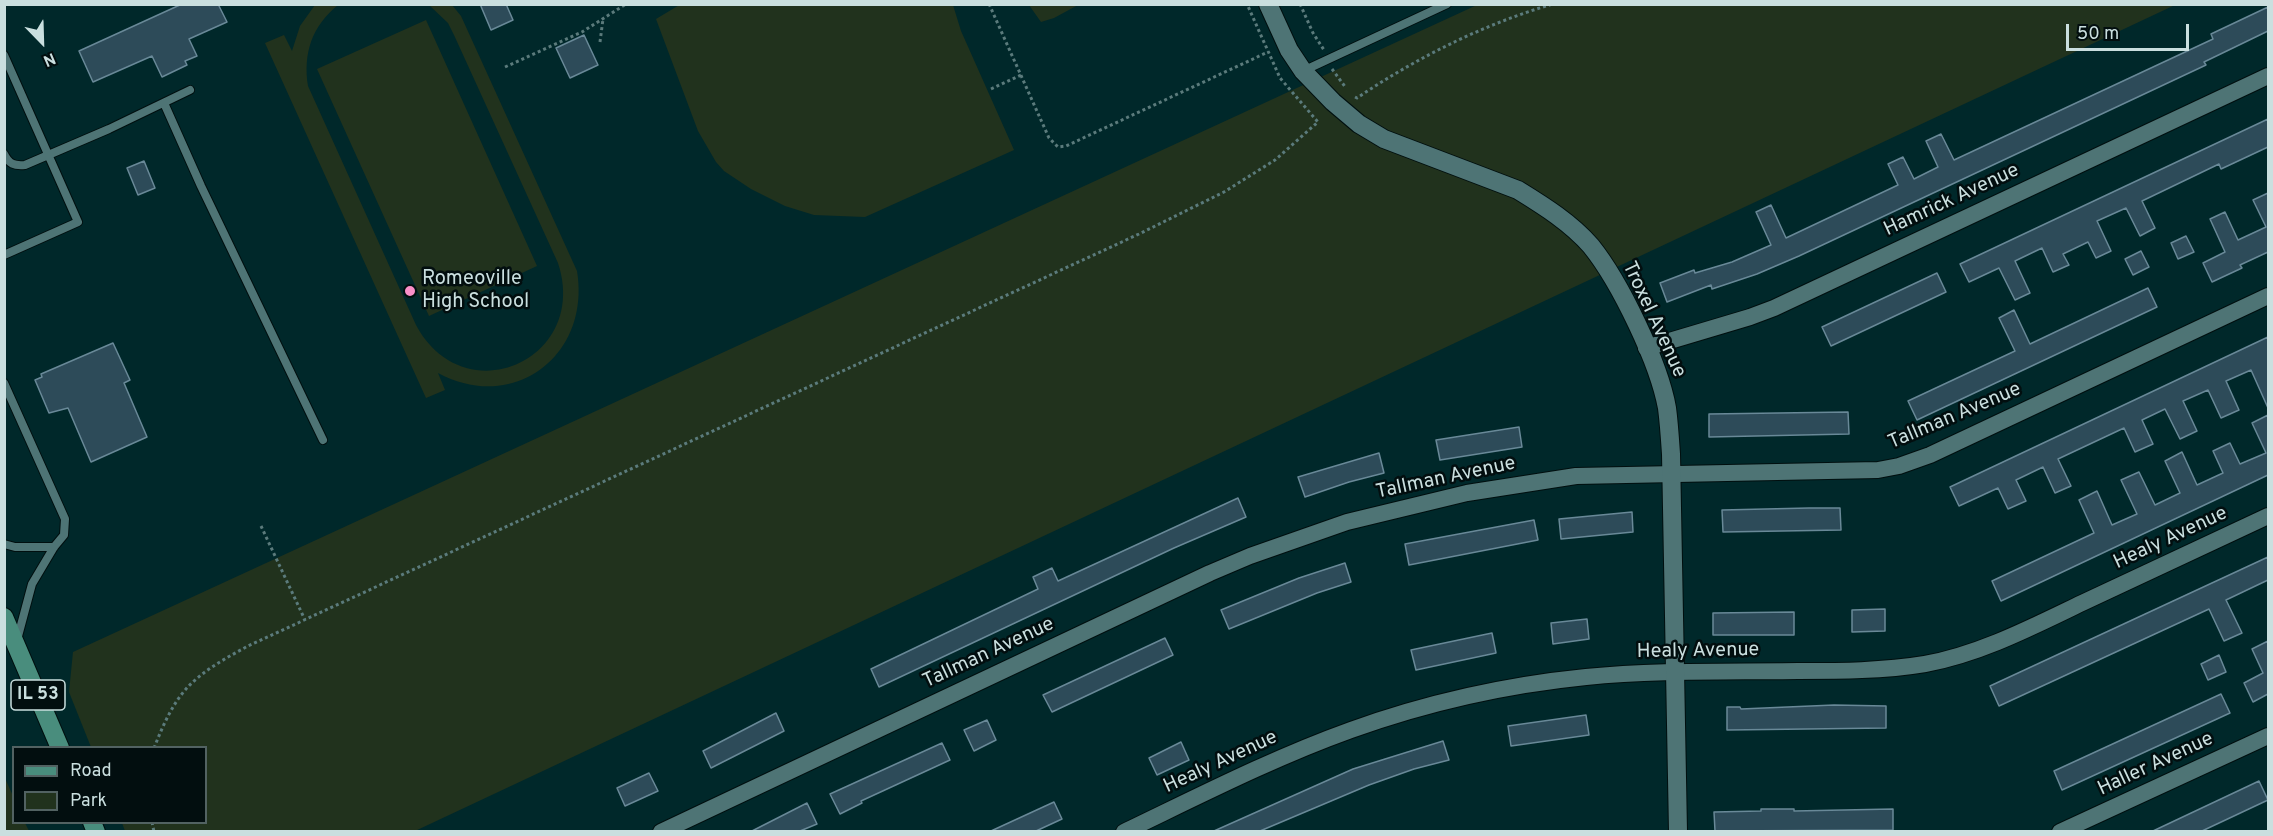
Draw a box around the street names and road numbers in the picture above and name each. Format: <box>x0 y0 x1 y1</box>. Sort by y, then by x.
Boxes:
street label: Hamrick Avenue <box>1881 159 2023 243</box>
street label: Troxel Avenue <box>1616 258 1690 382</box>
street label: Tallman Avenue <box>1885 378 2025 456</box>
street label: Tallman Avenue <box>1374 453 1518 505</box>
street label: Healy Avenue <box>2110 502 2232 576</box>
street label: Tallman Avenue <box>920 613 1058 695</box>
street label: Healy Avenue <box>1636 639 1760 665</box>
road number: IL 53 <box>11 680 65 710</box>
street label: Healy Avenue <box>1160 726 1282 800</box>
street label: Haller Avenue <box>2094 728 2218 802</box>

